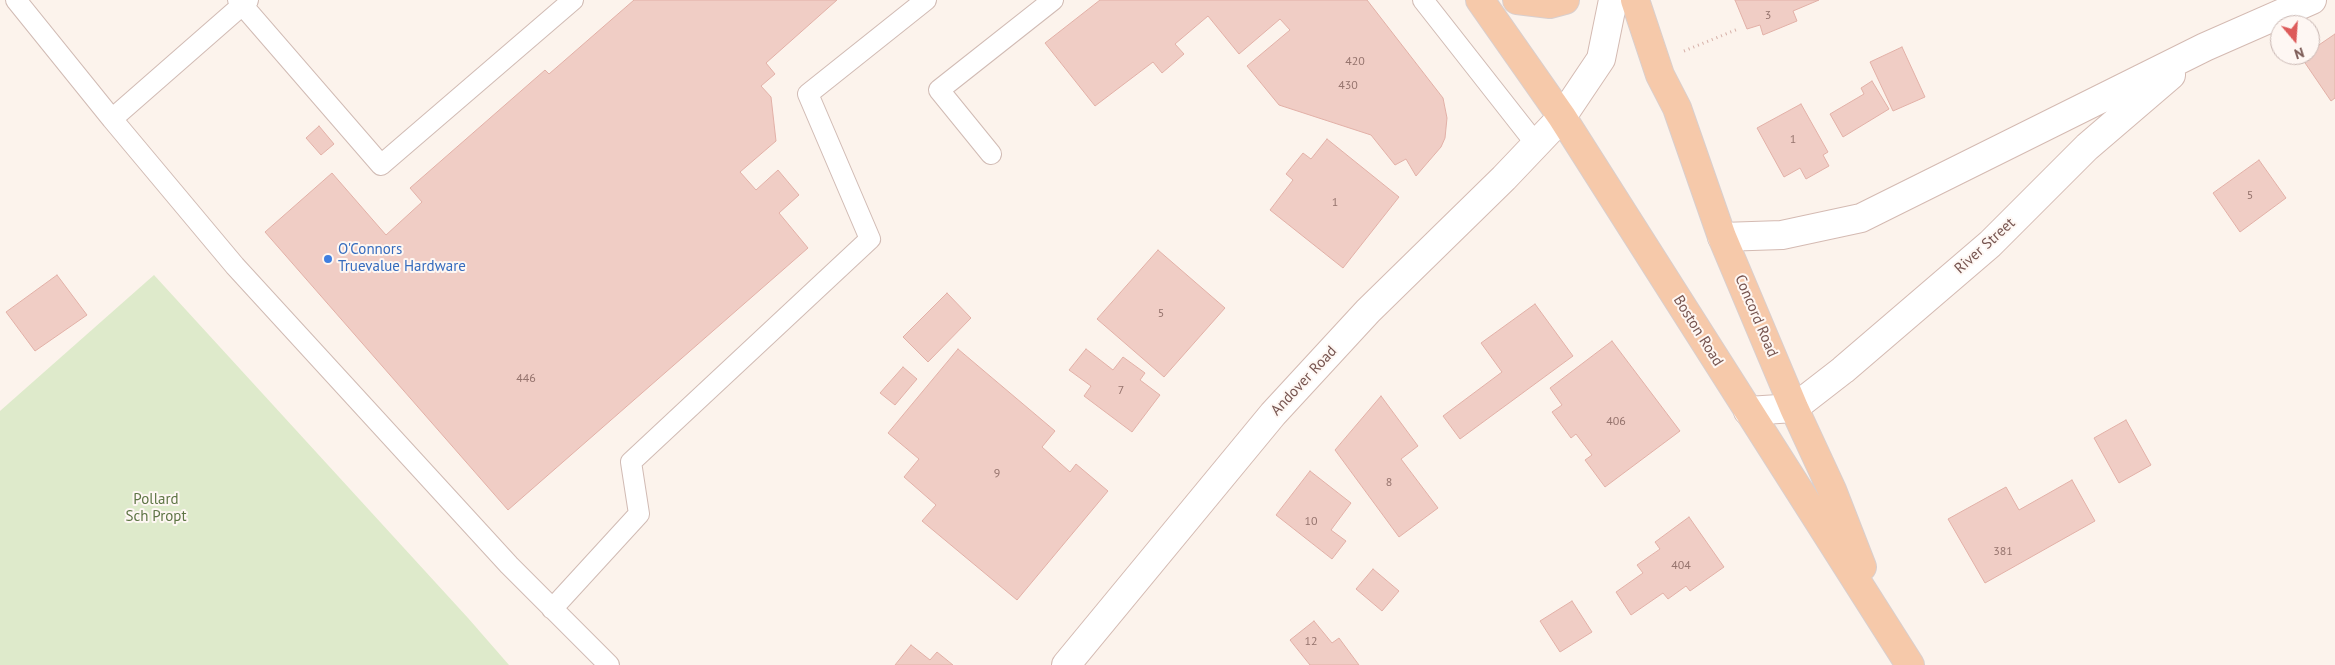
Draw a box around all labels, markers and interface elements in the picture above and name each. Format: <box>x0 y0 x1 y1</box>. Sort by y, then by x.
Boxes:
house number: 3 <box>1765 9 1771 23</box>
north arrow <box>2270 15 2320 65</box>
text: N <box>2292 43 2306 63</box>
house number: 420 <box>1345 55 1365 69</box>
house number: 430 <box>1338 79 1358 93</box>
house number: 1 <box>1790 133 1796 147</box>
house number: 5 <box>2247 189 2253 203</box>
house number: 1 <box>1332 196 1338 210</box>
street label: River Street <box>1951 214 2019 278</box>
place label: O'Connors Truevalue Hardware <box>338 241 466 276</box>
marker: O'Connors Truevalue Hardware <box>322 253 334 265</box>
street label: Concord Road <box>1731 272 1781 360</box>
street label: Boston Road <box>1669 292 1727 370</box>
house number: 5 <box>1158 307 1164 321</box>
street label: Andover Road <box>1267 343 1341 419</box>
house number: 446 <box>516 372 536 386</box>
house number: 7 <box>1118 384 1124 398</box>
house number: 406 <box>1606 415 1626 429</box>
house number: 9 <box>994 467 1000 481</box>
house number: 8 <box>1386 476 1392 490</box>
park label: Pollard Sch Propt <box>125 491 187 526</box>
house number: 10 <box>1304 515 1318 529</box>
house number: 381 <box>1993 545 2013 559</box>
house number: 404 <box>1671 559 1691 573</box>
house number: 12 <box>1304 635 1318 649</box>

